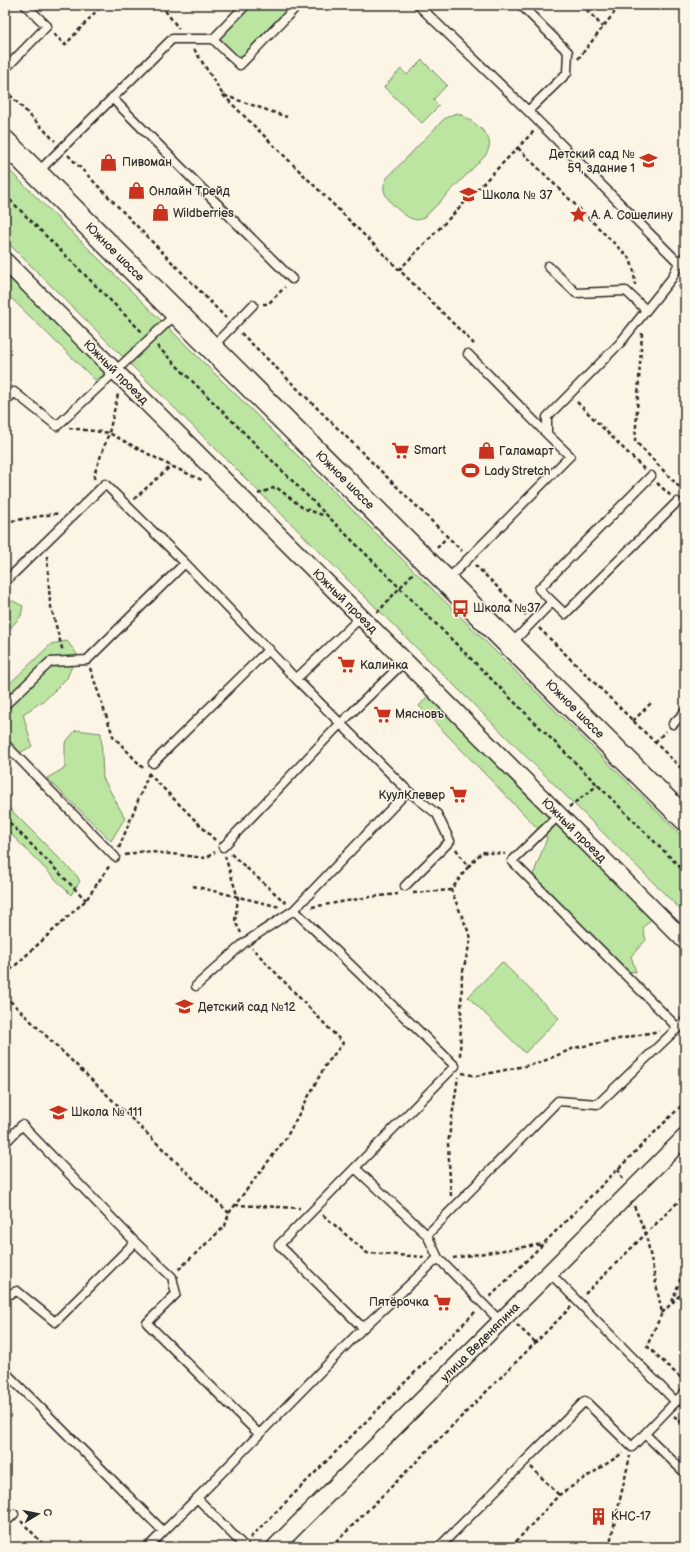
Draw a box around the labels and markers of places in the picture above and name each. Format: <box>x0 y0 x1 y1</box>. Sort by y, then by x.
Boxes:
place label: Детский сад № 59, здание 1 <box>549 147 635 176</box>
school or university icon: Детский сад № 59, здание 1 <box>638 151 658 171</box>
shop icon: Пивоман <box>99 152 119 172</box>
place label: Пивоман <box>122 155 172 170</box>
shop icon: Онлайн Трейд <box>126 181 146 201</box>
place label: Онлайн Трейд <box>149 184 230 199</box>
school or university icon: Школа № 37 <box>459 185 479 205</box>
place label: Школа № 37 <box>482 188 553 203</box>
shop icon: Wildberries <box>150 203 170 223</box>
place icon: А. А. Сошелину <box>568 205 588 225</box>
place label: Wildberries <box>173 206 234 221</box>
place label: А. А. Сошелину <box>590 208 673 223</box>
supermarket icon: Smart <box>391 440 411 460</box>
shop icon: Галамарт <box>476 441 496 461</box>
place label: Smart <box>414 443 446 458</box>
place label: Галамарт <box>499 444 554 459</box>
sports icon: Lady Stretch <box>461 461 481 481</box>
place label: Lady Stretch <box>484 464 551 479</box>
bus stop icon: Школа №37 <box>450 598 470 618</box>
place label: Школа №37 <box>473 601 540 616</box>
supermarket icon: Калинка <box>337 655 357 675</box>
place label: Калинка <box>360 658 408 673</box>
supermarket icon: Мясновъ <box>372 704 392 724</box>
place label: Мясновъ <box>395 707 444 722</box>
supermarket icon: КуулКлевер <box>448 785 468 805</box>
place label: КуулКлевер <box>378 788 445 803</box>
school or university icon: Детский сад №12 <box>175 997 195 1017</box>
place label: Детский сад №12 <box>198 1000 296 1015</box>
school or university icon: Школа № 111 <box>48 1102 68 1122</box>
place label: Школа № 111 <box>71 1105 142 1120</box>
supermarket icon: Пятёрочка <box>432 1292 452 1312</box>
place label: Пятёрочка <box>369 1295 429 1310</box>
building icon: КНС-17 <box>588 1506 608 1526</box>
place label: КНС-17 <box>611 1509 651 1524</box>

